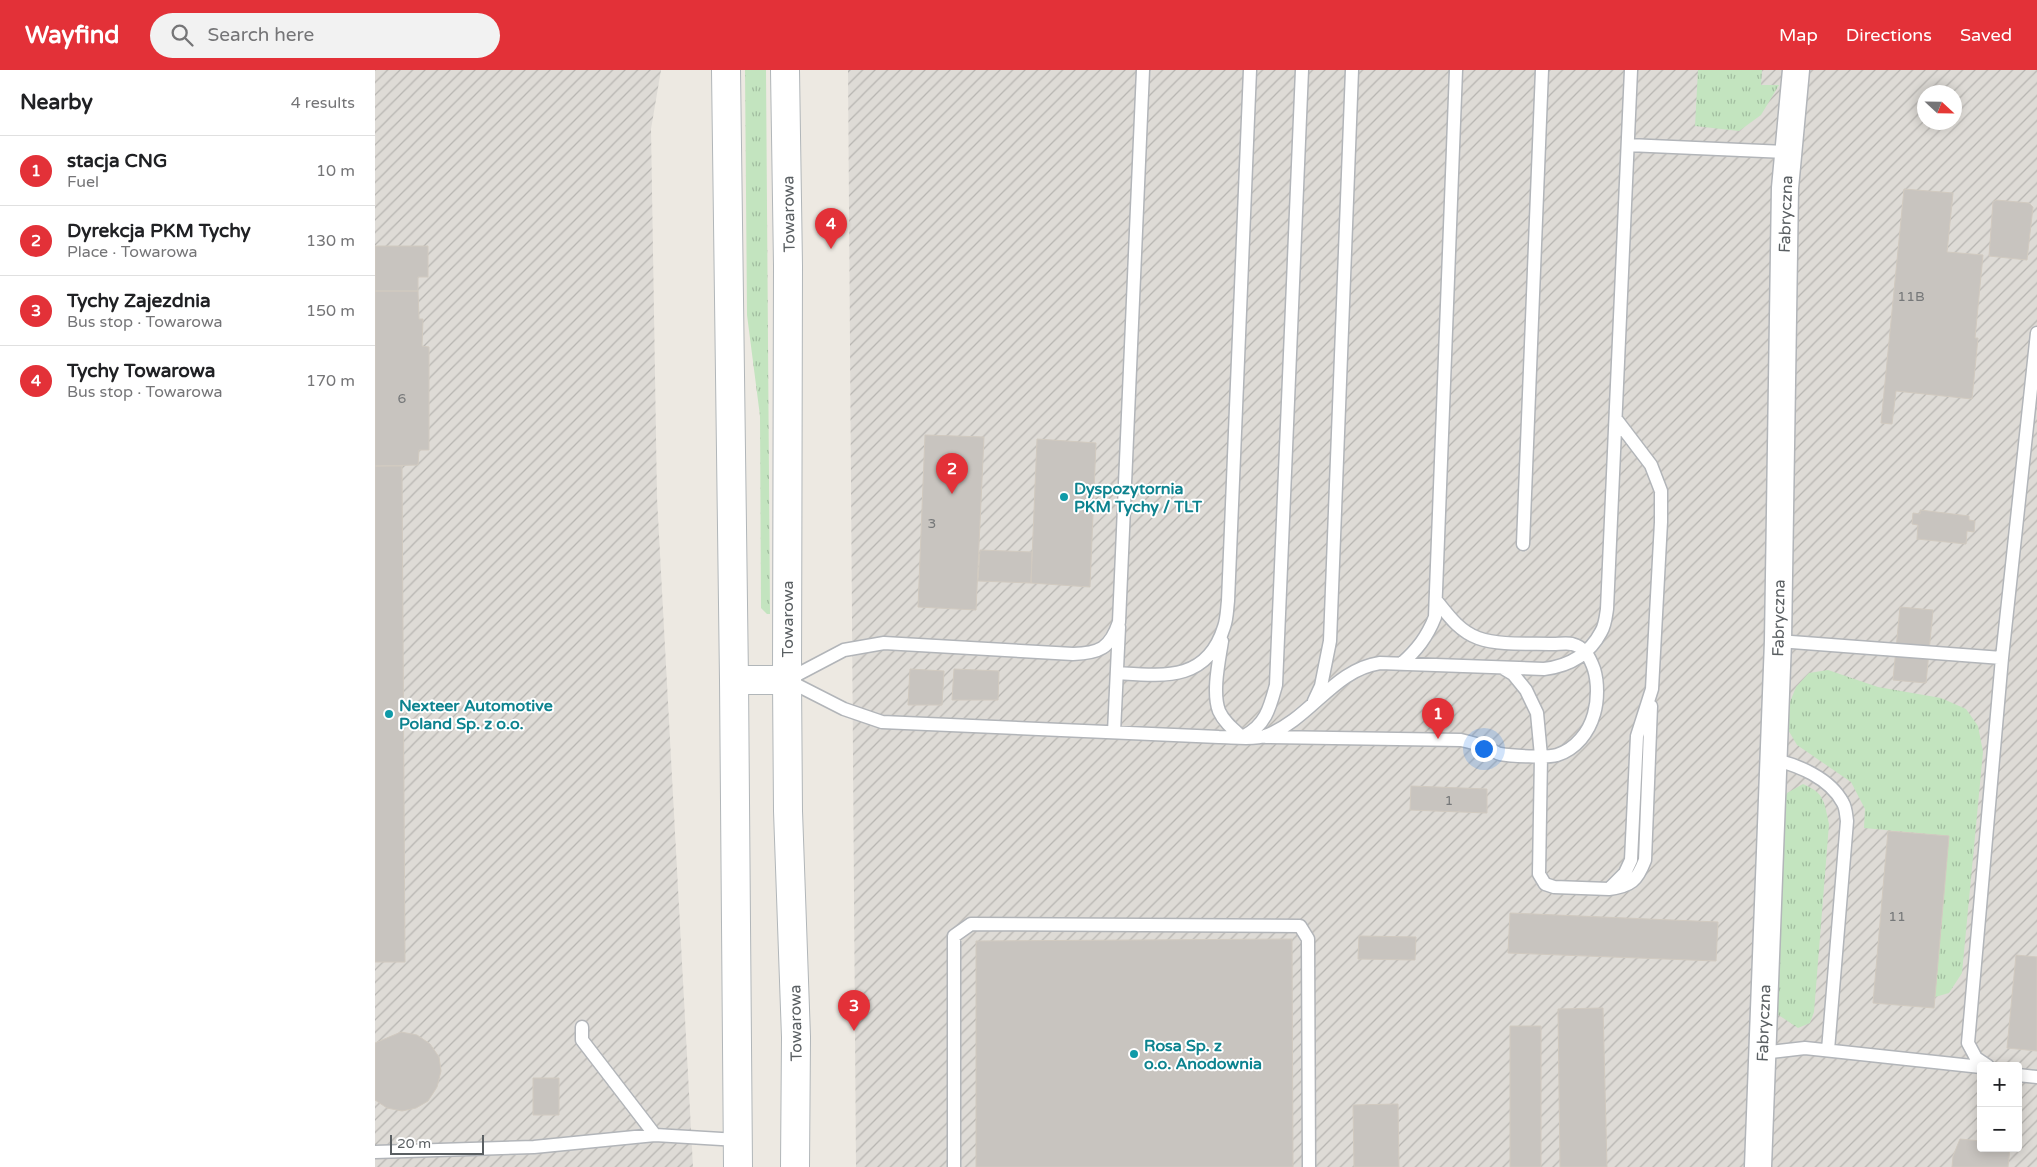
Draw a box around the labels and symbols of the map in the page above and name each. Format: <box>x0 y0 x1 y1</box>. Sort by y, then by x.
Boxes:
north arrow <box>1917 85 1962 130</box>
street label: Towarowa <box>778 175 800 253</box>
street label: Fabryczna <box>1775 175 1797 253</box>
pin: 4 <box>815 208 847 249</box>
house number: 11B <box>1897 288 1925 305</box>
house number: 6 <box>398 390 407 407</box>
pin: 2 <box>936 453 968 494</box>
place label: Dyspozytornia PKM Tychy / TLT <box>1074 479 1202 517</box>
marker: Dyspozytornia PKM Tychy / TLT <box>1058 491 1070 503</box>
house number: 3 <box>928 515 936 532</box>
street label: Fabryczna <box>1768 579 1790 657</box>
street label: Towarowa <box>778 581 798 657</box>
place label: Nexteer Automotive Poland Sp. z o.o. <box>399 696 553 734</box>
pin: 1 <box>1422 698 1454 739</box>
marker: Nexteer Automotive Poland Sp. z o.o. <box>383 708 395 720</box>
your location <box>1471 736 1497 762</box>
house number: 1 <box>1445 792 1453 809</box>
house number: 11 <box>1888 908 1906 925</box>
street label: Towarowa <box>785 984 807 1062</box>
street label: Fabryczna <box>1753 984 1775 1062</box>
pin: 3 <box>838 990 870 1031</box>
place label: Rosa Sp. z o.o. Anodownia <box>1144 1036 1262 1074</box>
marker: Rosa Sp. z o.o. Anodownia <box>1128 1048 1140 1060</box>
scale bar <box>390 1132 484 1155</box>

